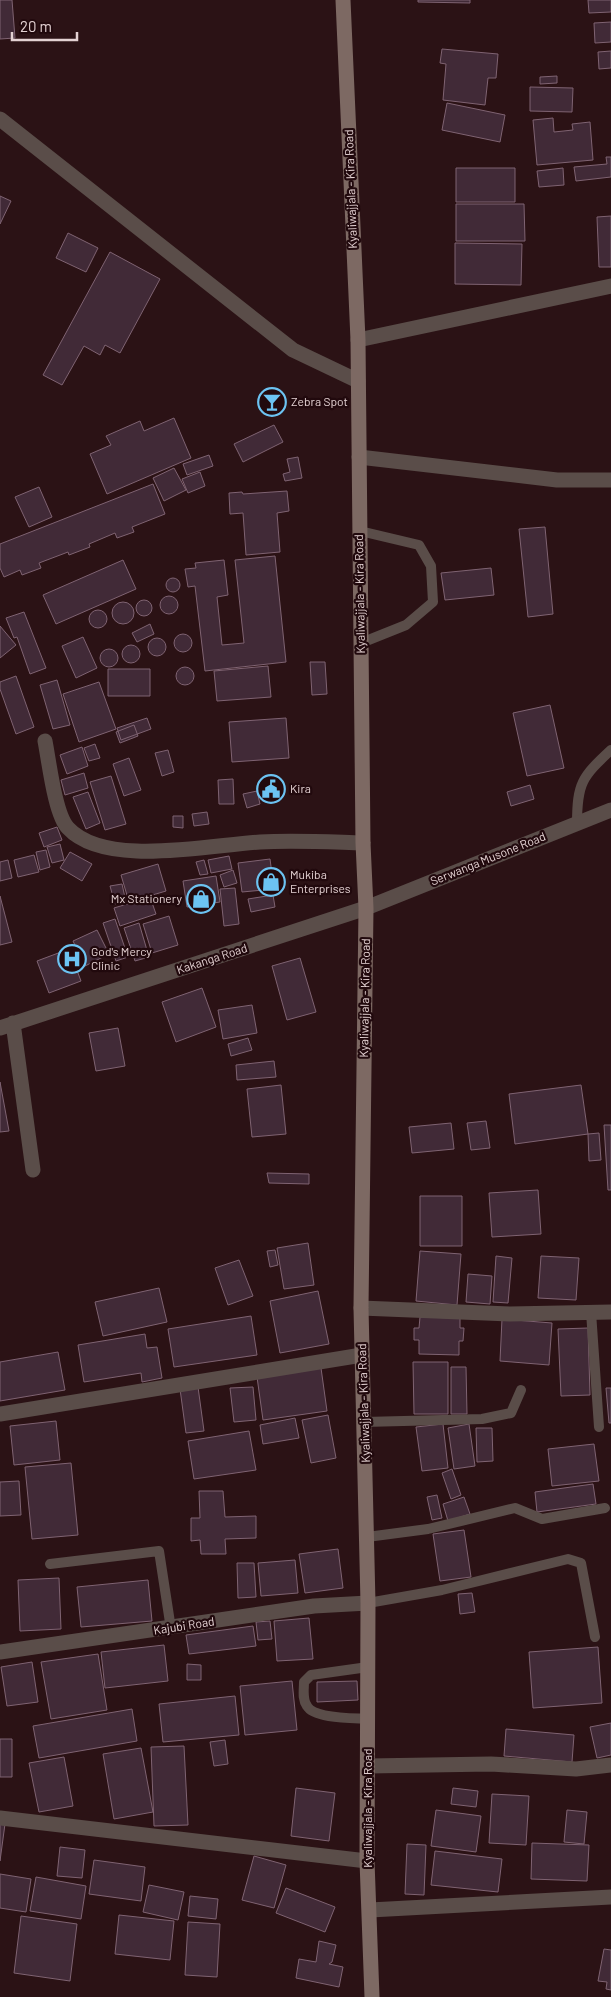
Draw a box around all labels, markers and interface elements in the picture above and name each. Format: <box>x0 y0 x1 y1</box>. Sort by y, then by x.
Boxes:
scale bar <box>12 10 78 42</box>
text: 20 m <box>20 17 52 35</box>
street label: Kyaliwajjala - Kira Road <box>341 129 359 249</box>
bar icon: Zebra Spot <box>257 387 287 417</box>
place label: Zebra Spot <box>291 394 348 408</box>
street label: Kyaliwajjala - Kira Road <box>351 534 367 654</box>
public building icon: Kira <box>256 774 286 804</box>
place label: Kira <box>290 781 311 795</box>
street label: Serwanga Musone Road <box>428 829 547 888</box>
shop icon: Mukiba Enterprises <box>256 867 286 897</box>
place label: Mukiba Enterprises <box>290 867 351 895</box>
shop icon: Mx Stationery <box>186 884 216 914</box>
place label: Mx Stationery <box>111 891 182 905</box>
street label: Kyaliwajjala - Kira Road <box>356 938 372 1058</box>
street label: Kakanga Road <box>175 940 249 976</box>
hospital icon: God's Mercy Clinic <box>57 944 87 974</box>
place label: God's Mercy Clinic <box>91 944 152 972</box>
street label: Kyaliwajjala - Kira Road <box>354 1343 372 1463</box>
street label: Kajubi Road <box>152 1613 215 1637</box>
street label: Kyaliwajjala - Kira Road <box>360 1748 374 1868</box>

